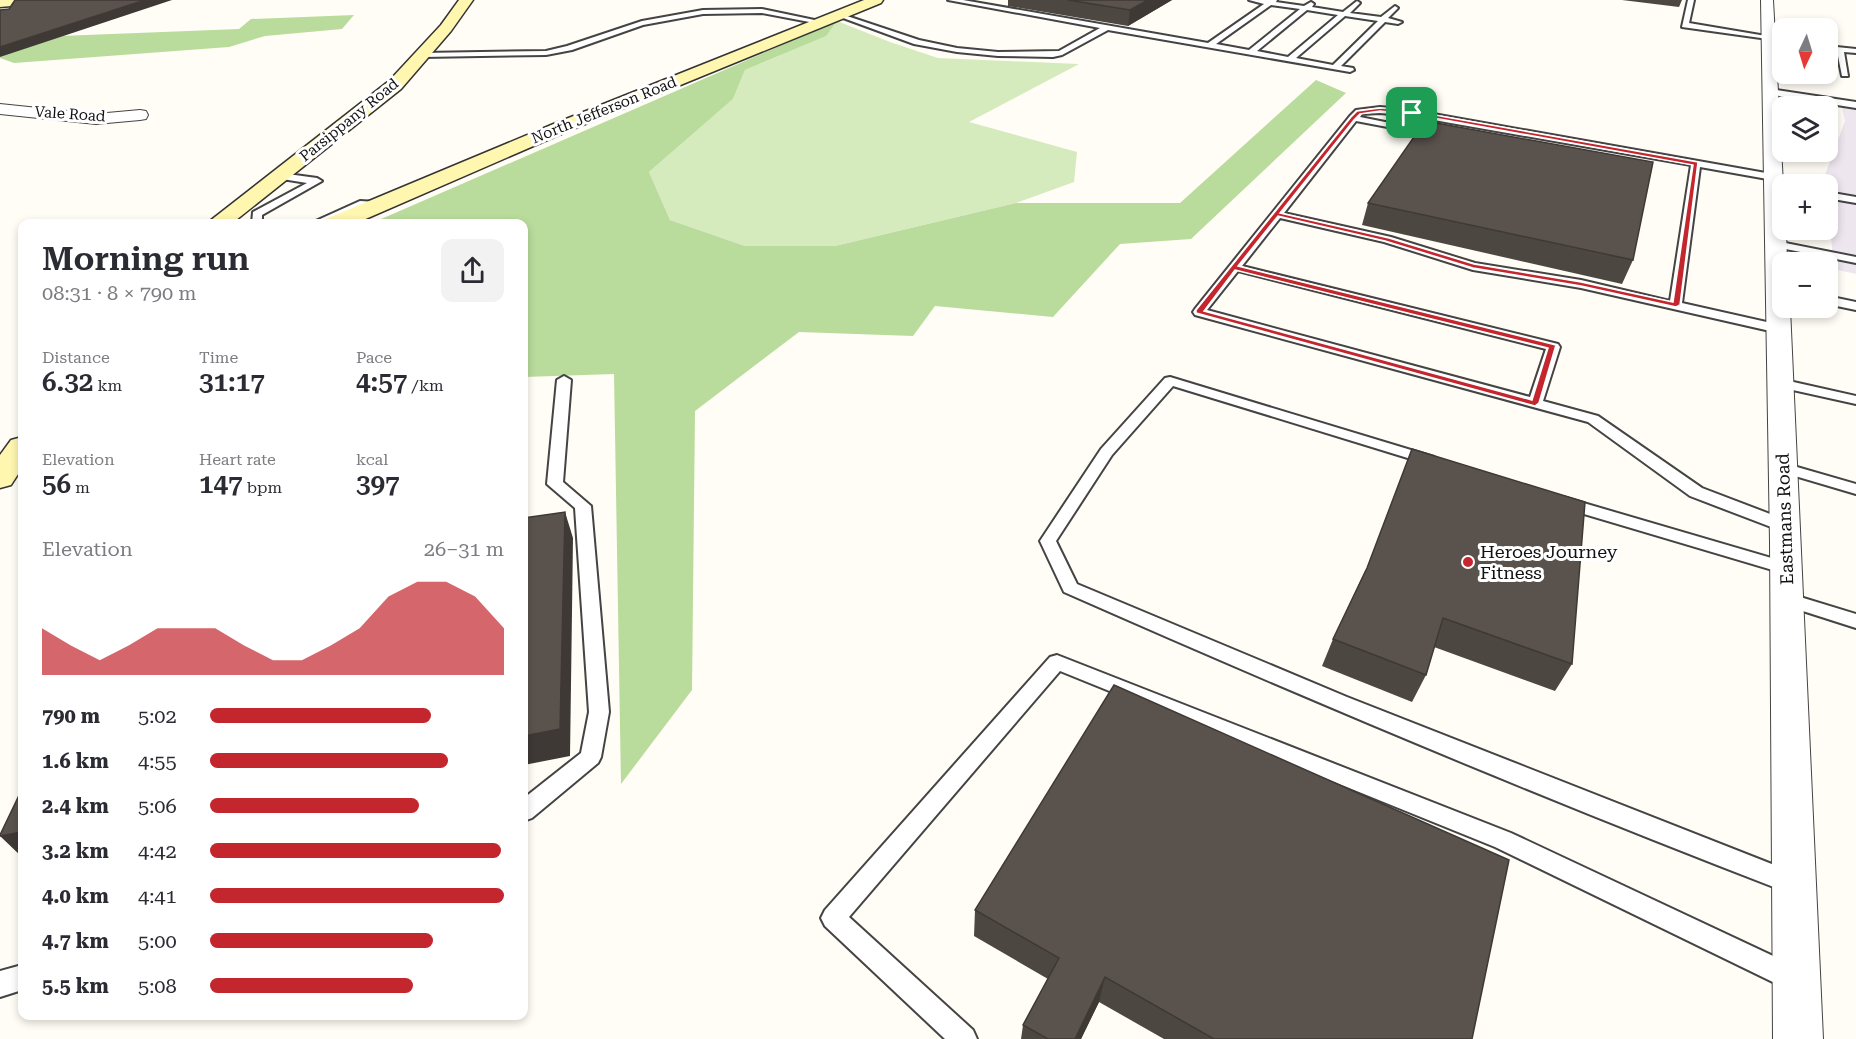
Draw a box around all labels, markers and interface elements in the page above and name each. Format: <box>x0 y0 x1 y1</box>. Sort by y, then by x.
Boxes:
north arrow <box>1772 18 1838 84</box>
map controls <box>1772 18 1838 318</box>
street label: North Jefferson Road <box>529 73 679 147</box>
street label: Parsippany Road <box>296 74 402 165</box>
pin <box>1386 87 1437 138</box>
icon: arrive <box>1395 96 1428 129</box>
button: layers <box>1772 96 1838 162</box>
street label: Vale Road <box>34 103 106 125</box>
button: + <box>1772 174 1838 240</box>
text: Morning run <box>42 239 249 278</box>
button: share <box>441 239 504 302</box>
button: − <box>1772 252 1838 318</box>
text: 08:31 · 8 × 790 m <box>42 281 197 305</box>
text: Distance <box>42 348 110 367</box>
text: Time <box>199 348 238 367</box>
text: Pace <box>356 348 392 367</box>
text: 6.32 <box>42 367 93 397</box>
text: 31:17 <box>199 367 265 397</box>
text: 4:57 <box>356 367 407 397</box>
text: km <box>93 376 122 395</box>
text: /km <box>407 376 444 395</box>
text: Elevation <box>42 450 115 469</box>
text: Heart rate <box>199 450 276 469</box>
text: kcal <box>356 450 388 469</box>
street label: Eastmans Road <box>1772 452 1797 585</box>
text: 56 <box>42 469 71 499</box>
text: 147 <box>199 469 243 499</box>
text: 397 <box>356 469 400 499</box>
text: m <box>71 478 90 497</box>
text: bpm <box>243 478 282 497</box>
text: Elevation <box>42 537 133 561</box>
text: 26–31 m <box>424 537 504 561</box>
place label: Heroes Journey Fitness <box>1480 541 1618 583</box>
marker: Heroes Journey Fitness <box>1461 555 1475 569</box>
text: 790 m <box>42 704 100 728</box>
text: 5:02 <box>138 704 177 728</box>
text: 1.6 km <box>42 749 109 773</box>
text: 4:55 <box>138 749 177 773</box>
text: 2.4 km <box>42 794 109 818</box>
text: 5:06 <box>138 794 177 818</box>
text: 3.2 km <box>42 839 109 863</box>
text: 4:42 <box>138 839 177 863</box>
text: 4.0 km <box>42 884 109 908</box>
text: 4:41 <box>138 884 177 908</box>
text: 4.7 km <box>42 929 109 953</box>
text: 5:00 <box>138 929 177 953</box>
text: 5.5 km <box>42 974 109 998</box>
text: 5:08 <box>138 974 177 998</box>

